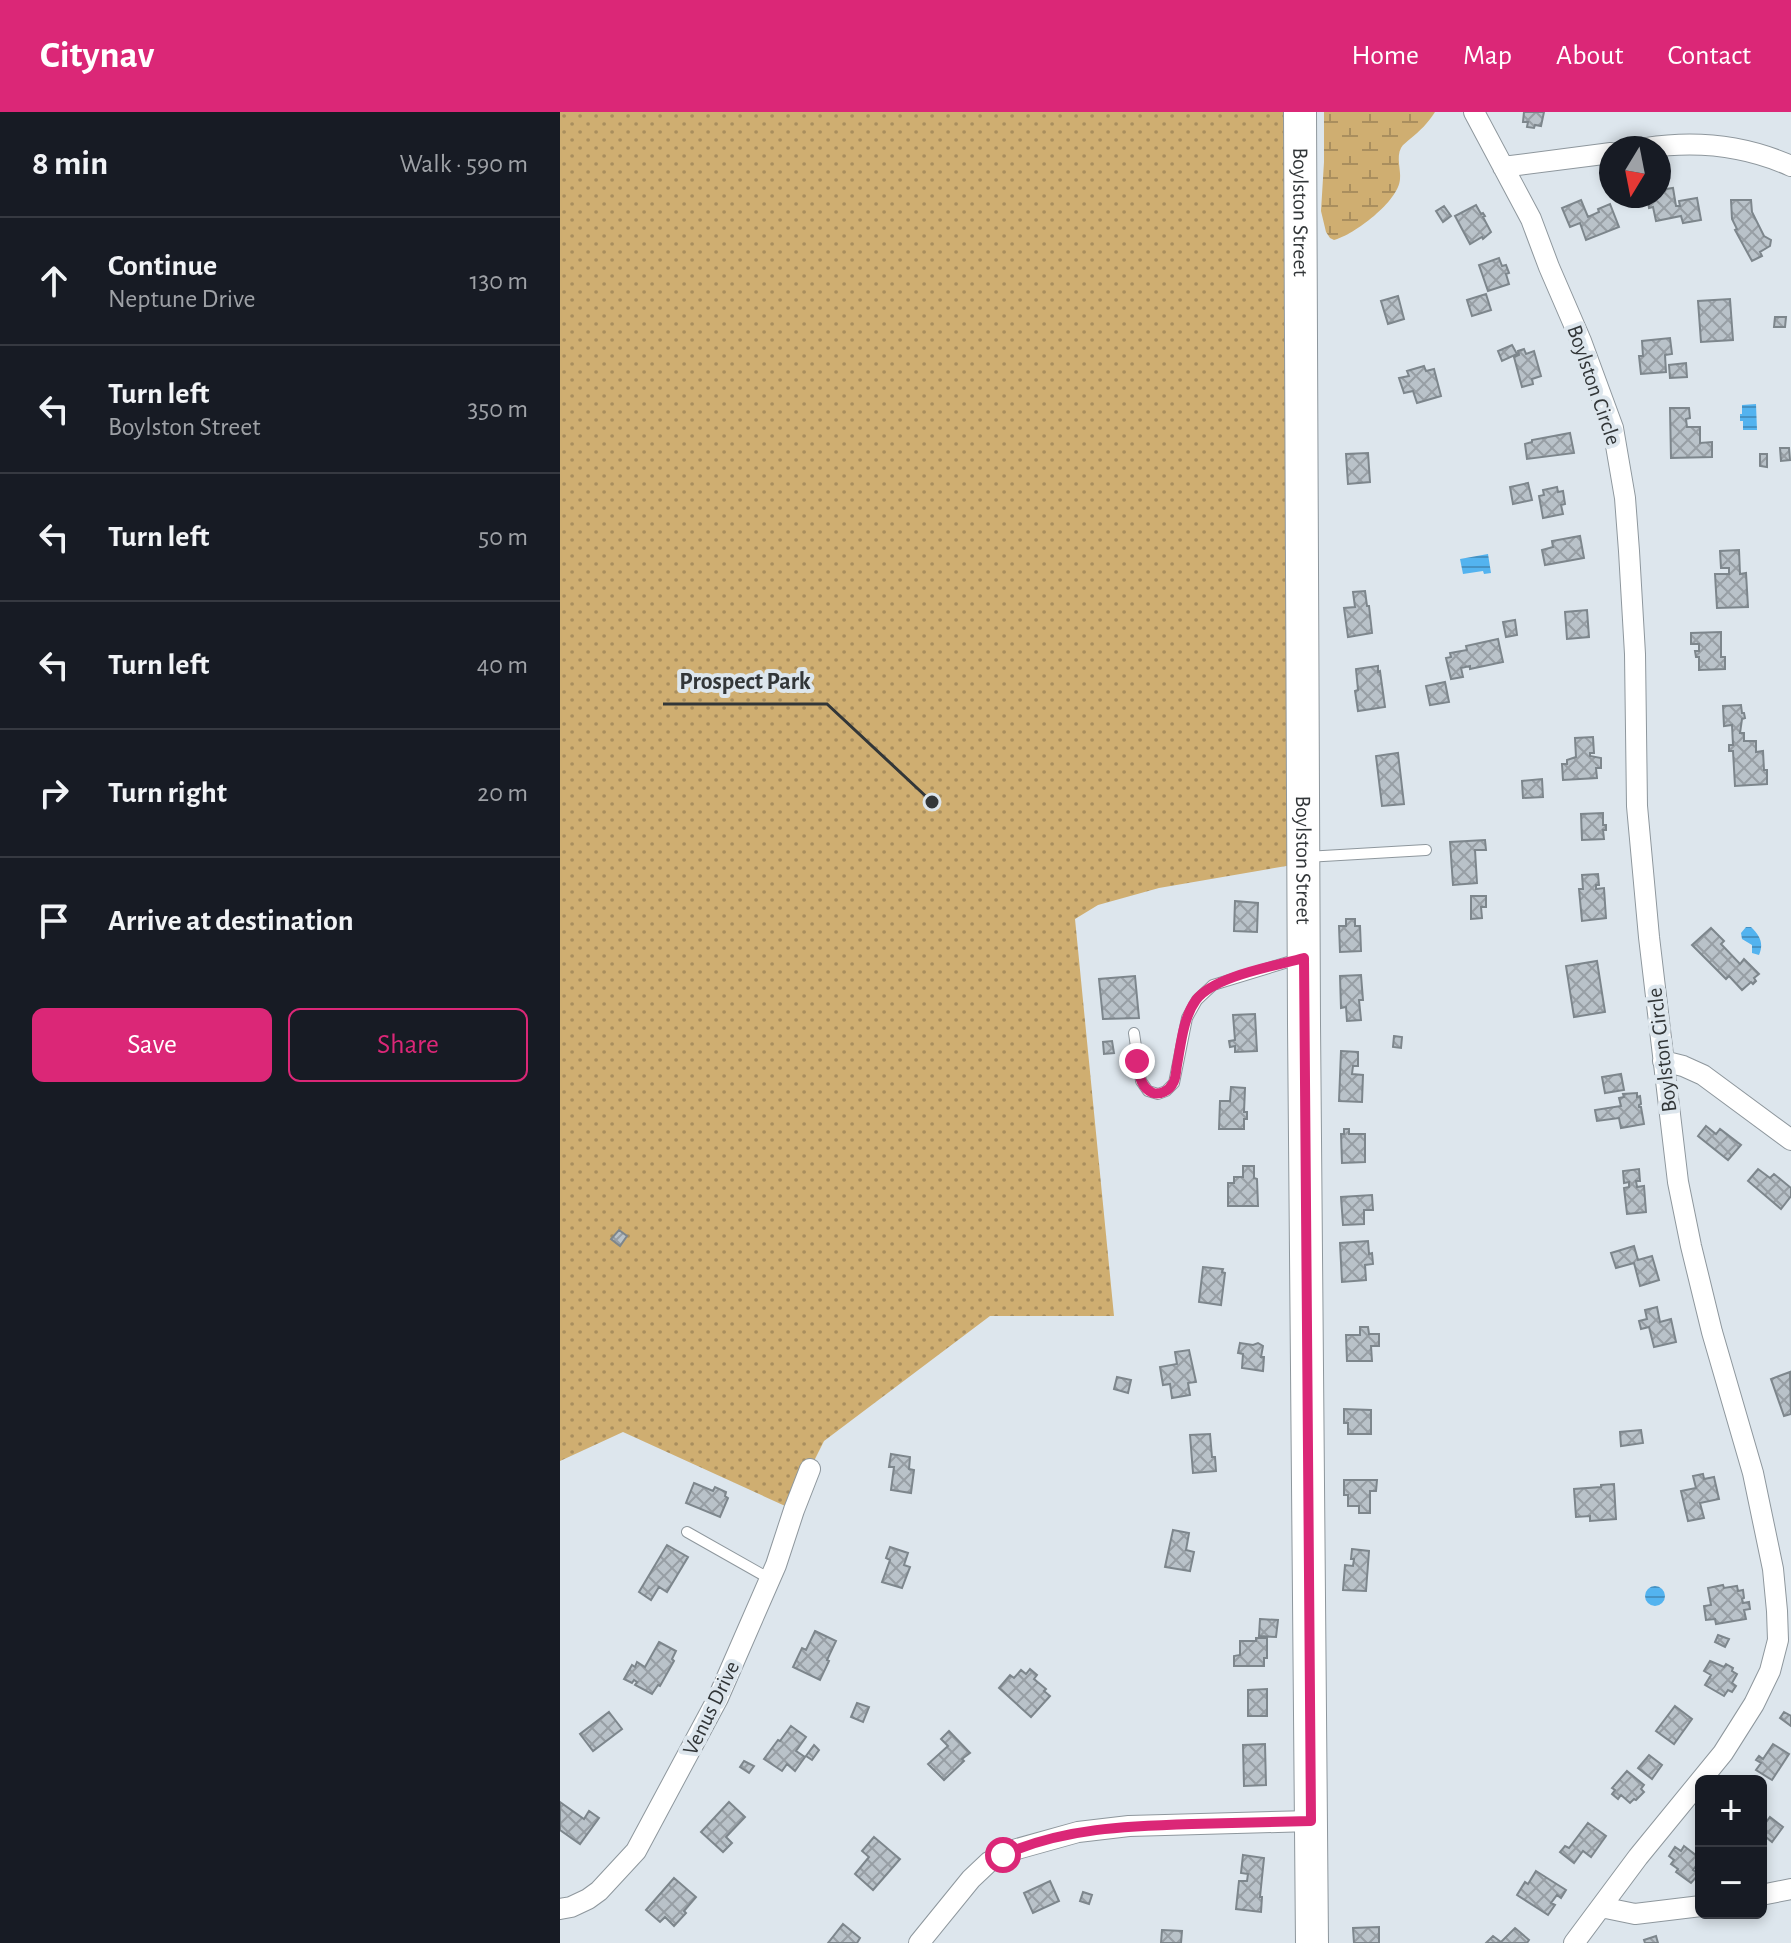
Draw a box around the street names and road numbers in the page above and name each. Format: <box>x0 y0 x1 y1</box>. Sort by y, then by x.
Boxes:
street label: Boylston Street <box>1289 147 1312 277</box>
street label: Boylston Circle <box>1563 322 1625 448</box>
street label: Boylston Street <box>1292 795 1315 925</box>
street label: Boylston Circle <box>1643 987 1681 1113</box>
street label: Venus Drive <box>679 1657 743 1759</box>

